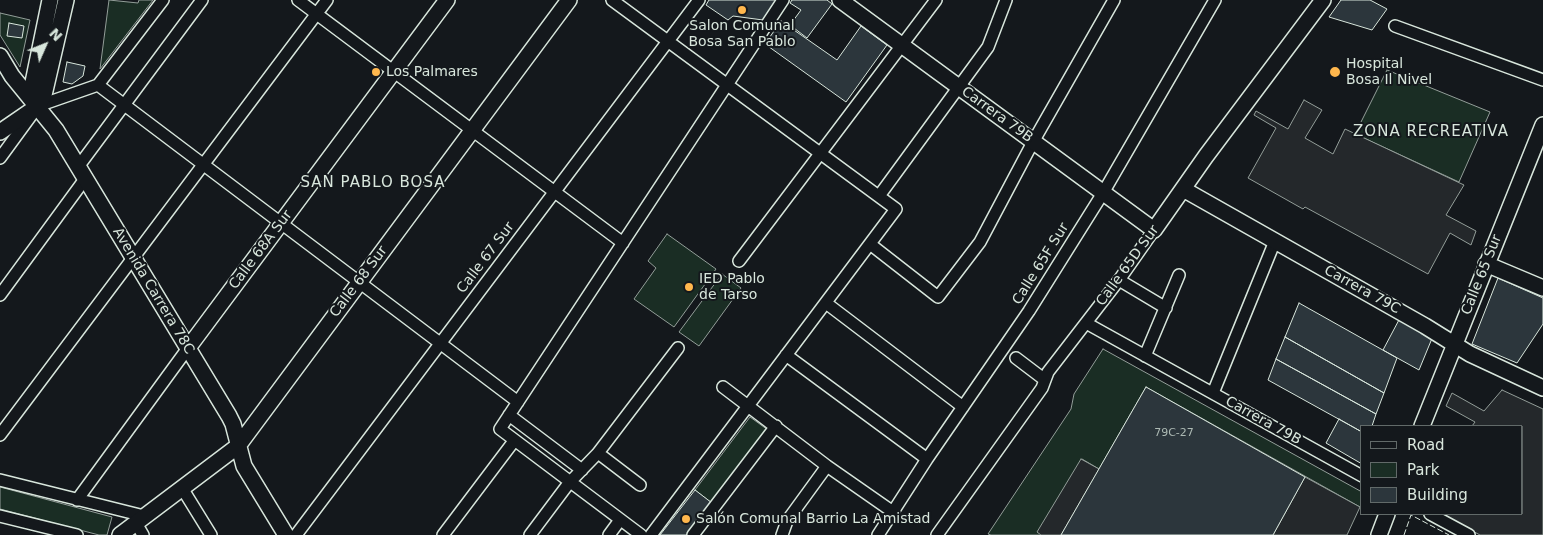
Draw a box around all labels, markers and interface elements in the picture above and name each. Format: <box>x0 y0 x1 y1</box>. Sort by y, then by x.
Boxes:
marker: Salon Comunal Bosa San Pablo <box>736 4 748 16</box>
place label: Salon Comunal Bosa San Pablo <box>688 18 796 50</box>
north arrow <box>20 20 70 70</box>
text: N <box>46 25 66 44</box>
place label: Hospital Bosa Il Nivel <box>1346 56 1432 88</box>
place label: Los Palmares <box>386 64 478 80</box>
marker: Hospital Bosa Il Nivel <box>1328 65 1342 79</box>
marker: Los Palmares <box>370 66 382 78</box>
street label: Carrera 79B <box>958 83 1036 147</box>
district label: ZONA RECREATIVA <box>1351 123 1511 141</box>
district label: SAN PABLO BOSA <box>299 174 447 192</box>
street label: Calle 68A Sur <box>226 207 296 293</box>
street label: Calle 67 Sur <box>454 219 518 297</box>
street label: Calle 65F Sur <box>1009 220 1073 308</box>
street label: Calle 65D Sur <box>1093 222 1163 310</box>
street label: Avenida Carrera 78C <box>109 225 197 357</box>
street label: Calle 65 Sur <box>1458 232 1506 318</box>
street label: Calle 68 Sur <box>327 243 391 321</box>
street label: Carrera 79C <box>1321 262 1403 318</box>
place label: IED Pablo de Tarso <box>699 271 765 304</box>
marker: IED Pablo de Tarso <box>683 281 695 293</box>
street label: Carrera 79B <box>1222 393 1304 449</box>
legend <box>1360 425 1523 515</box>
house number: 79C-27 <box>1154 426 1194 440</box>
text: Road <box>1407 436 1445 454</box>
text: Park <box>1407 461 1439 479</box>
text: Building <box>1407 486 1468 504</box>
place label: Salón Comunal Barrio La Amistad <box>696 511 930 527</box>
marker: Salón Comunal Barrio La Amistad <box>680 513 692 525</box>

